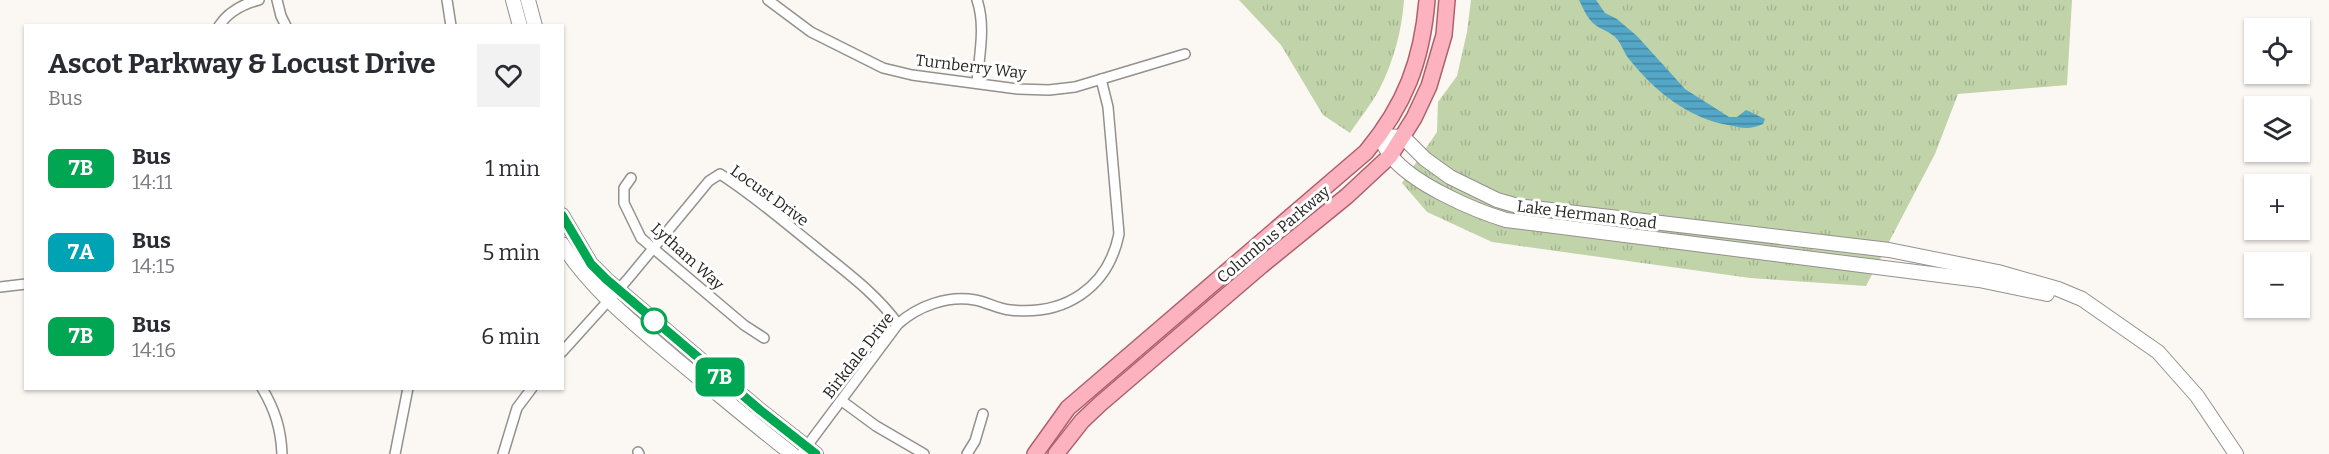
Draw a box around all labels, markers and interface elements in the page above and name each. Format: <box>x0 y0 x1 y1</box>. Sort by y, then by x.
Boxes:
map controls <box>2244 18 2310 318</box>
button: locate <box>2244 18 2310 84</box>
button: heart <box>477 44 540 107</box>
text: Ascot Parkway & Locust Drive <box>48 47 436 80</box>
street label: Turnberry Way <box>914 50 1028 83</box>
text: Bus <box>48 86 83 110</box>
button: layers <box>2244 96 2310 162</box>
text: Bus <box>132 143 171 170</box>
text: 7B <box>69 155 93 181</box>
text: 1 min <box>485 155 540 182</box>
street label: Locust Drive <box>727 161 812 230</box>
text: 14:11 <box>132 170 172 194</box>
button: + <box>2244 174 2310 240</box>
street label: Columbus Parkway <box>1213 181 1334 287</box>
street label: Lake Herman Road <box>1516 196 1659 233</box>
street label: Lytham Way <box>647 219 728 294</box>
text: Bus <box>132 227 171 254</box>
text: 7A <box>68 239 94 265</box>
text: 5 min <box>482 239 540 266</box>
button: − <box>2244 252 2310 318</box>
text: 14:15 <box>132 254 175 278</box>
unlabelled marker <box>641 308 667 334</box>
street label: Birkdale Drive <box>819 308 898 402</box>
text: Bus <box>132 311 171 338</box>
text: 7B <box>69 323 93 349</box>
text: 6 min <box>481 323 540 350</box>
text: 14:16 <box>132 338 176 362</box>
line badge: 7B <box>693 358 747 397</box>
text: 7B <box>708 364 732 390</box>

